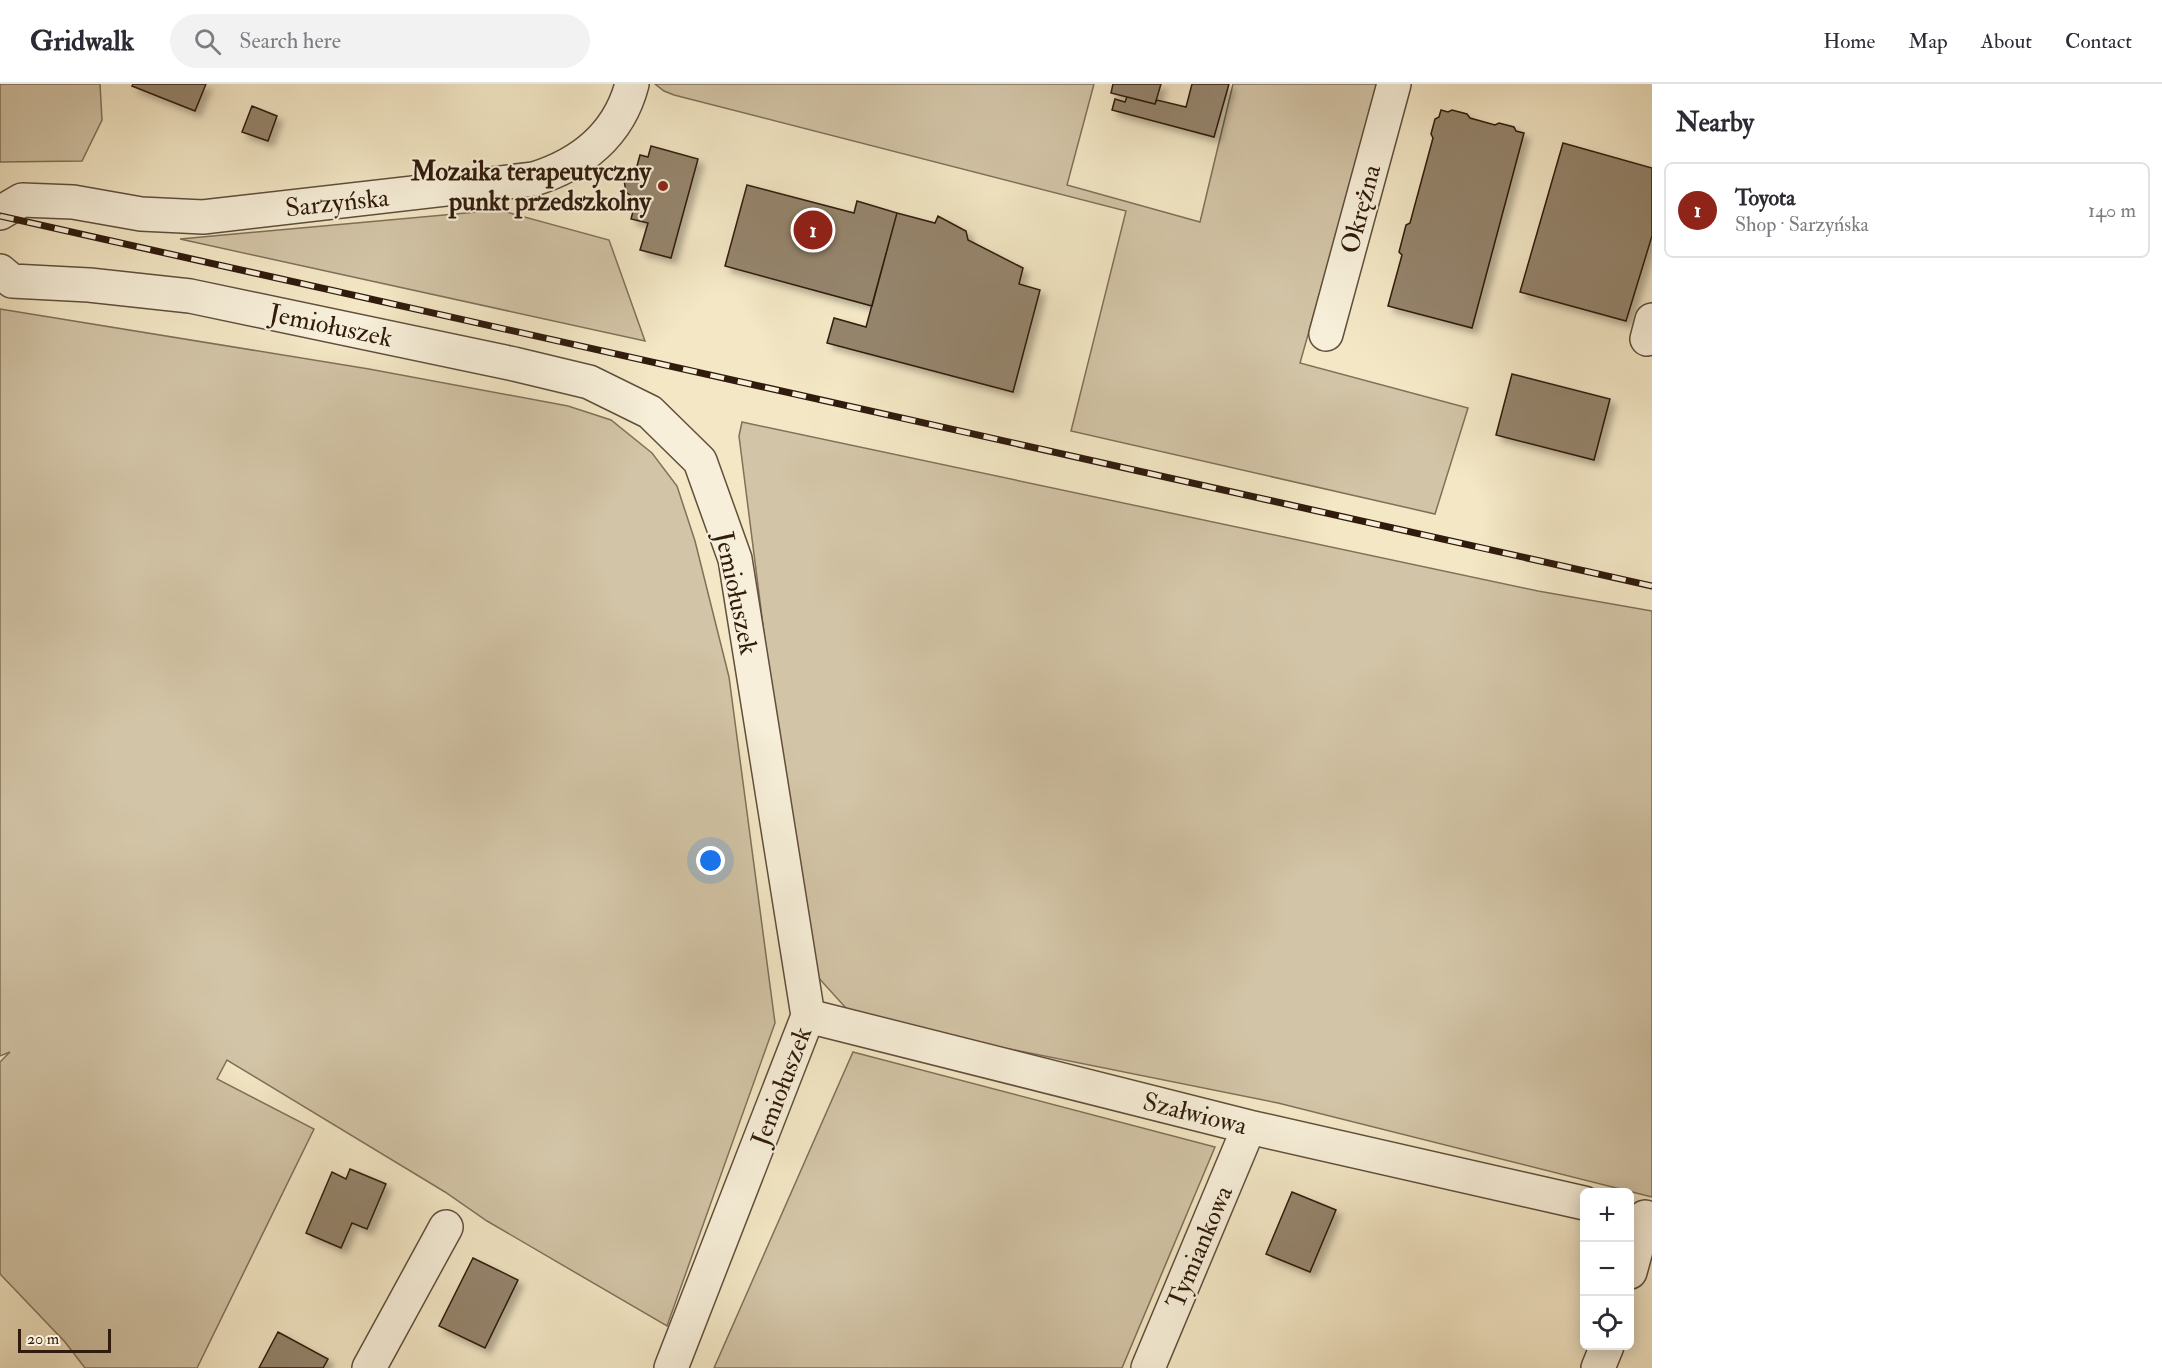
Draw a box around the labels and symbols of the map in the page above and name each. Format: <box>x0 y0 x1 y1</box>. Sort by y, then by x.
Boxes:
place label: Mozaika terapeutyczny punkt przedszkolny <box>410 156 653 219</box>
street label: Okrężna <box>1334 161 1388 257</box>
marker: Mozaika terapeutyczny punkt przedszkolny <box>656 179 670 193</box>
street label: Sarzyńska <box>284 182 391 224</box>
pin: 1 <box>794 208 832 252</box>
street label: Jemiołuszek <box>265 297 396 355</box>
street label: Jemiołuszek <box>707 528 765 658</box>
your location <box>696 846 725 875</box>
street label: Jemiołuszek <box>744 1022 819 1151</box>
street label: Szałwiowa <box>1139 1086 1250 1142</box>
street label: Tymiankowa <box>1160 1181 1240 1314</box>
scale bar <box>18 1326 111 1354</box>

